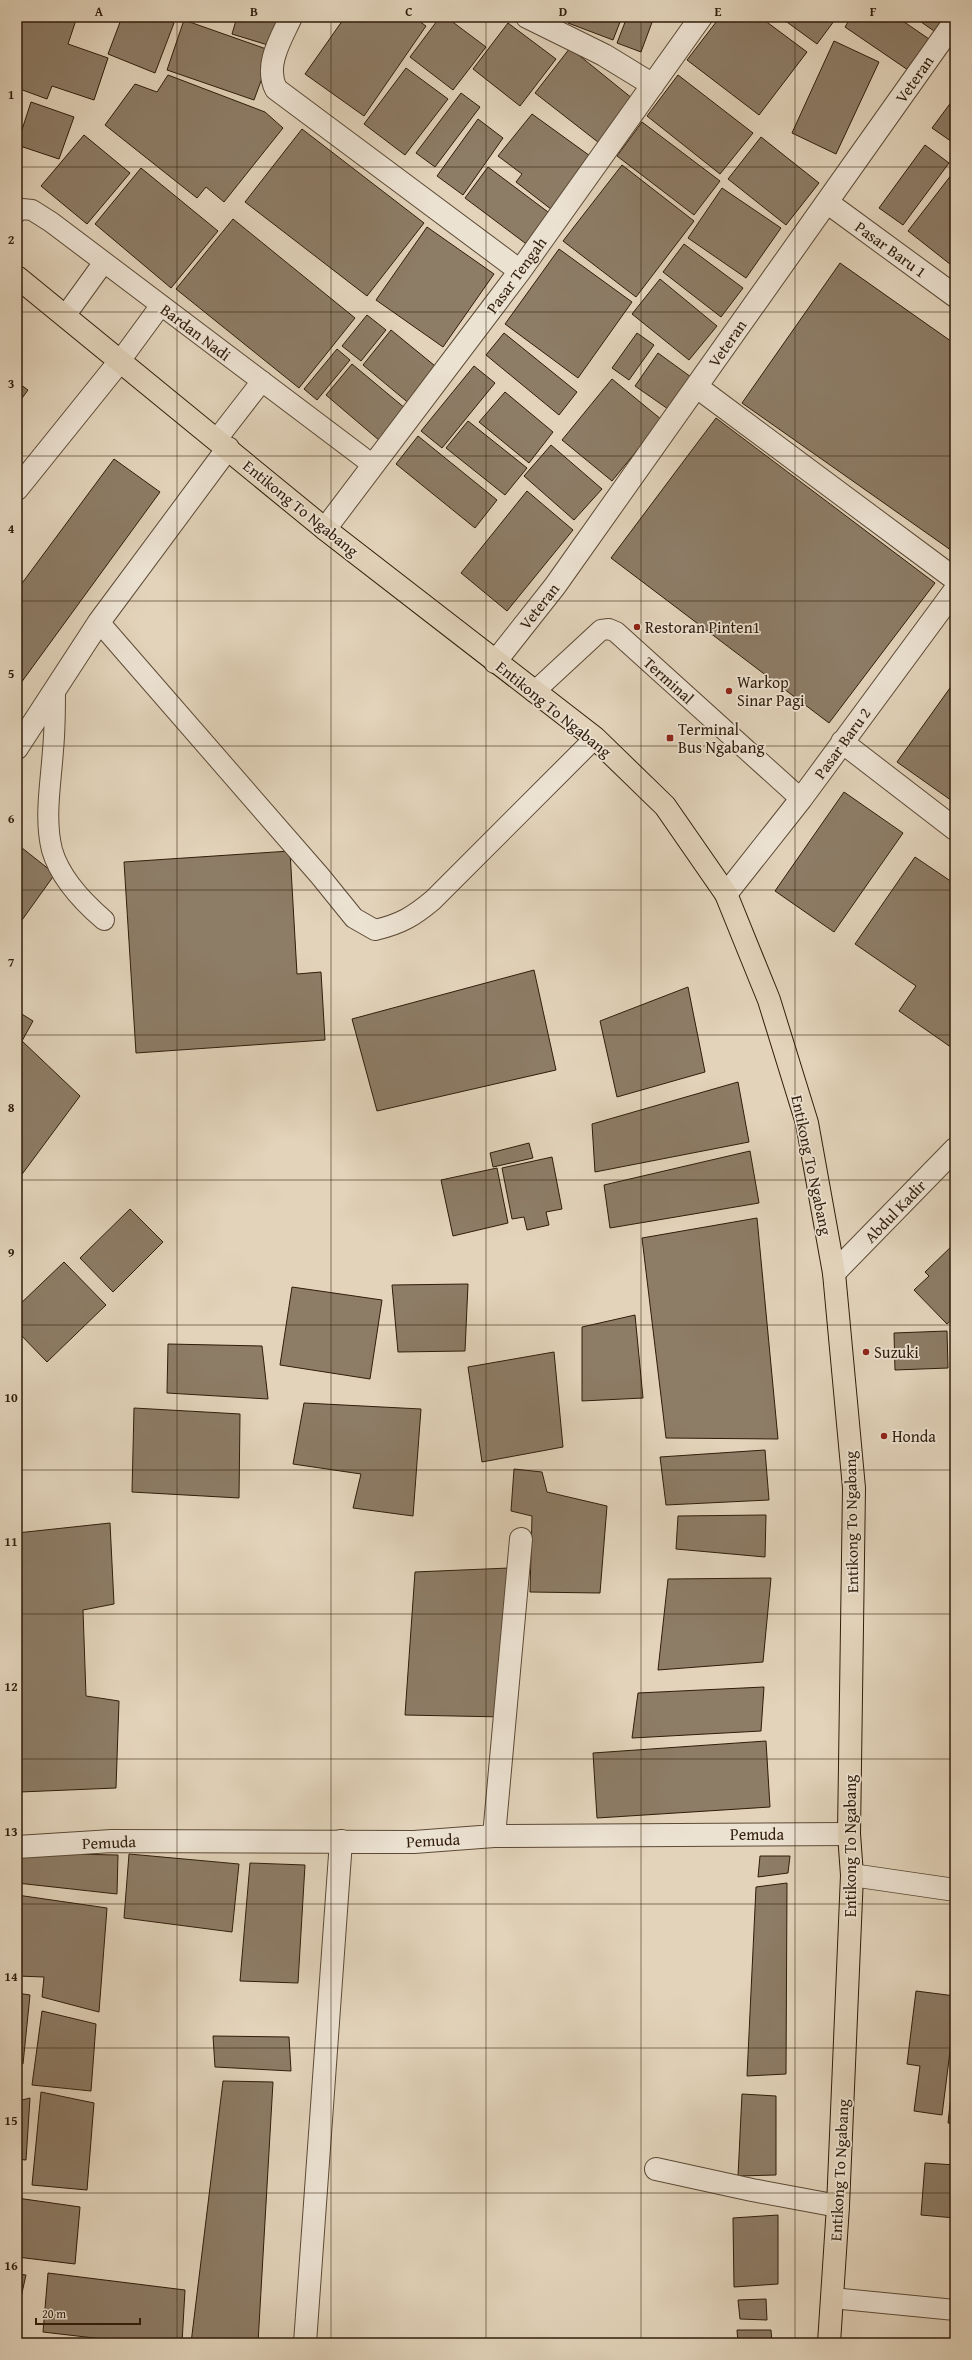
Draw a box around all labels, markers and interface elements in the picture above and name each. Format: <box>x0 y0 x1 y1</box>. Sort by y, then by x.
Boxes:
text: A <box>95 2 104 21</box>
text: B <box>250 2 258 21</box>
text: C <box>405 2 413 21</box>
text: D <box>559 2 567 21</box>
text: E <box>715 2 722 21</box>
text: F <box>870 2 877 21</box>
street label: Veteran <box>889 50 939 108</box>
text: 1 <box>8 85 14 104</box>
street label: Pasar Baru 1 <box>850 215 932 283</box>
text: 2 <box>8 230 15 249</box>
street label: Pasar Tengah <box>480 232 552 318</box>
street label: Bardan Nadi <box>156 298 237 367</box>
street label: Veteran <box>702 314 752 372</box>
text: 3 <box>8 374 14 393</box>
street label: Entikong To Ngabang <box>238 454 364 562</box>
text: 4 <box>8 519 15 538</box>
street label: Veteran <box>513 578 565 634</box>
place label: Restoran Pinten1 <box>645 615 760 639</box>
marker: Restoran Pinten1 <box>632 622 642 632</box>
street label: Terminal <box>638 651 700 710</box>
street label: Entikong To Ngabang <box>491 655 617 763</box>
text: 5 <box>8 664 15 683</box>
place label: Warkop Sinar Pagi <box>737 670 805 712</box>
marker: Warkop Sinar Pagi <box>724 686 734 696</box>
street label: Pasar Baru 2 <box>808 702 876 784</box>
place label: Terminal Bus Ngabang <box>678 717 764 759</box>
marker: Terminal Bus Ngabang <box>665 733 675 743</box>
text: 6 <box>8 809 15 828</box>
text: 7 <box>8 953 15 972</box>
street label: Entikong To Ngabang <box>785 1093 839 1237</box>
text: 8 <box>8 1098 15 1117</box>
street label: Abdul Kadir <box>859 1174 932 1248</box>
text: 9 <box>8 1243 15 1262</box>
place label: Suzuki <box>874 1340 919 1364</box>
marker: Suzuki <box>861 1347 871 1357</box>
text: 10 <box>4 1388 18 1407</box>
place label: Honda <box>892 1424 936 1448</box>
marker: Honda <box>879 1431 889 1441</box>
street label: Entikong To Ngabang <box>838 1451 864 1593</box>
text: 11 <box>4 1532 18 1551</box>
text: 12 <box>4 1677 18 1696</box>
street label: Entikong To Ngabang <box>838 1775 862 1917</box>
text: 13 <box>4 1822 18 1841</box>
street label: Pemuda <box>730 1822 784 1846</box>
street label: Pemuda <box>405 1827 461 1853</box>
street label: Pemuda <box>82 1829 137 1855</box>
text: 14 <box>4 1967 18 1986</box>
street label: Entikong To Ngabang <box>823 2098 855 2242</box>
text: 15 <box>4 2111 18 2130</box>
text: 16 <box>4 2256 18 2275</box>
scale bar <box>36 2300 140 2326</box>
text: 20 m <box>42 2305 66 2322</box>

